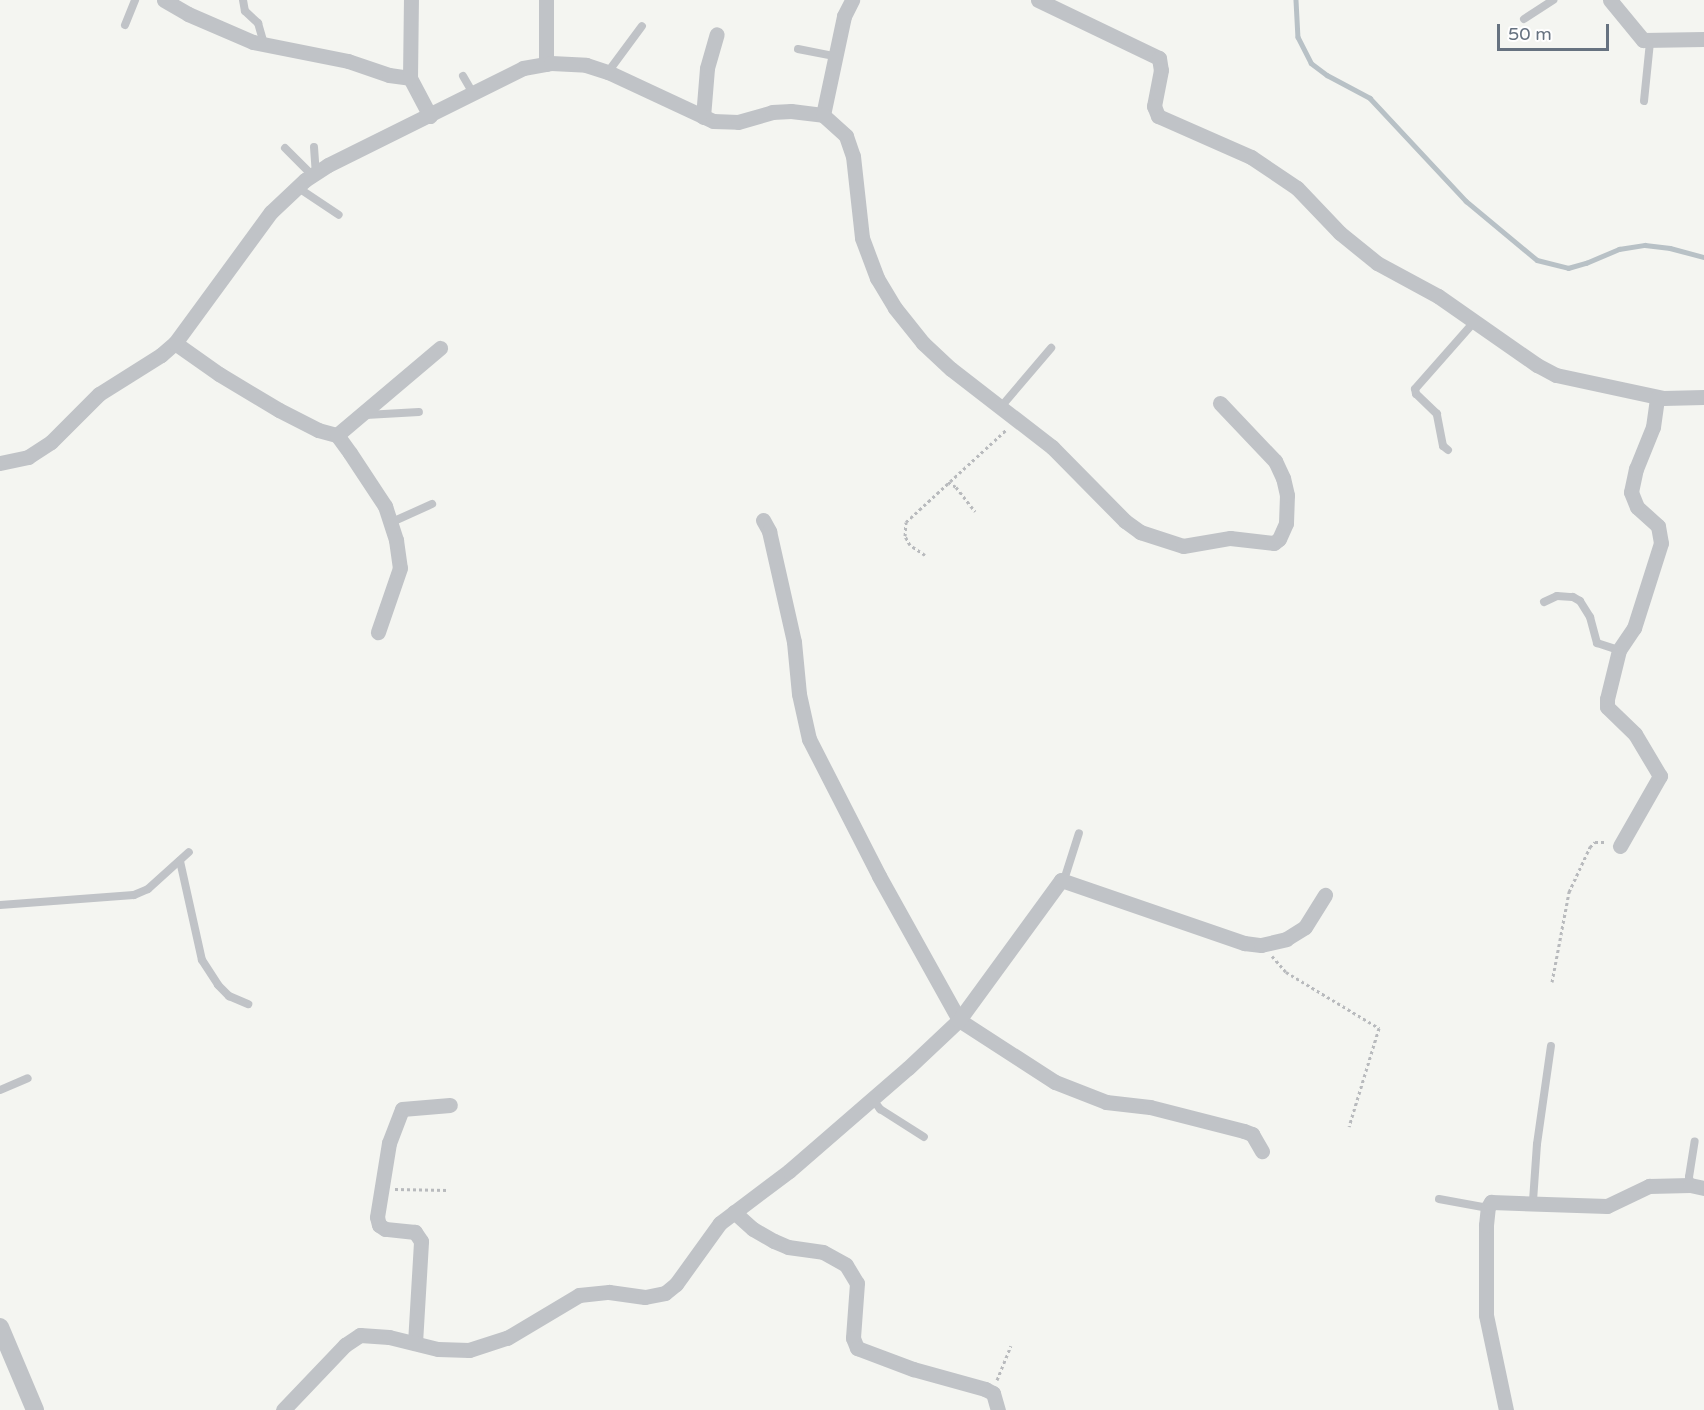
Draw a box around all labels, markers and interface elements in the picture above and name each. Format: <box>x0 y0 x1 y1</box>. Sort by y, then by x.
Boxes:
scale bar <box>1500 12 1612 50</box>
text: 50 m <box>1508 23 1552 45</box>

